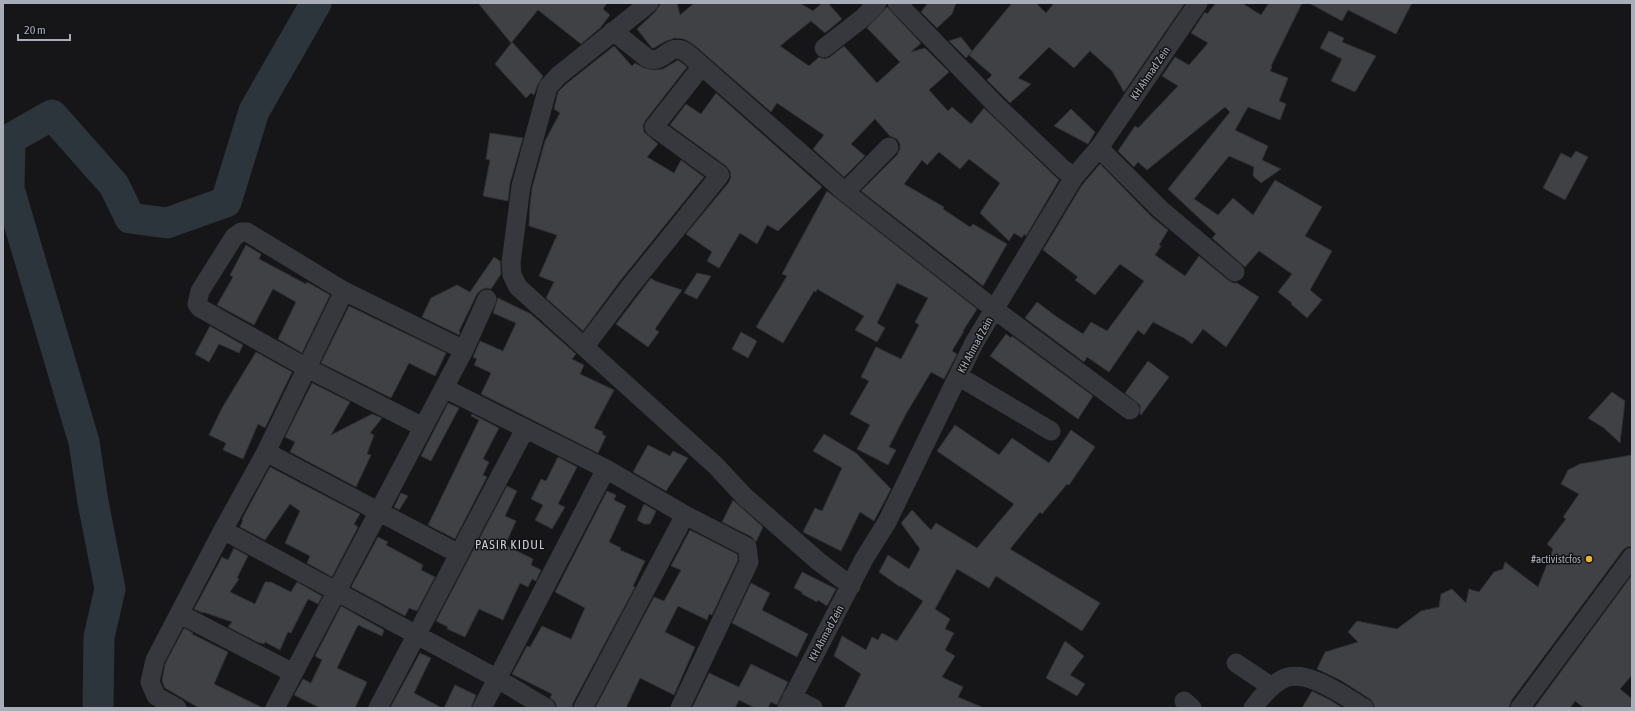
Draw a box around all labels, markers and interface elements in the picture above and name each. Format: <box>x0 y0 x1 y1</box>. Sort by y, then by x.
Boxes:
scale bar <box>18 16 70 42</box>
text: 20 m <box>24 23 46 37</box>
street label: KH Ahmad Zein <box>1128 44 1172 102</box>
street label: KH Ahmad Zein <box>955 315 995 375</box>
district label: PASIR KIDUL <box>475 537 545 552</box>
place label: #activistcfos <box>1531 553 1581 565</box>
marker: #activistcfos <box>1584 554 1594 564</box>
street label: KH Ahmad Zein <box>806 603 846 663</box>

